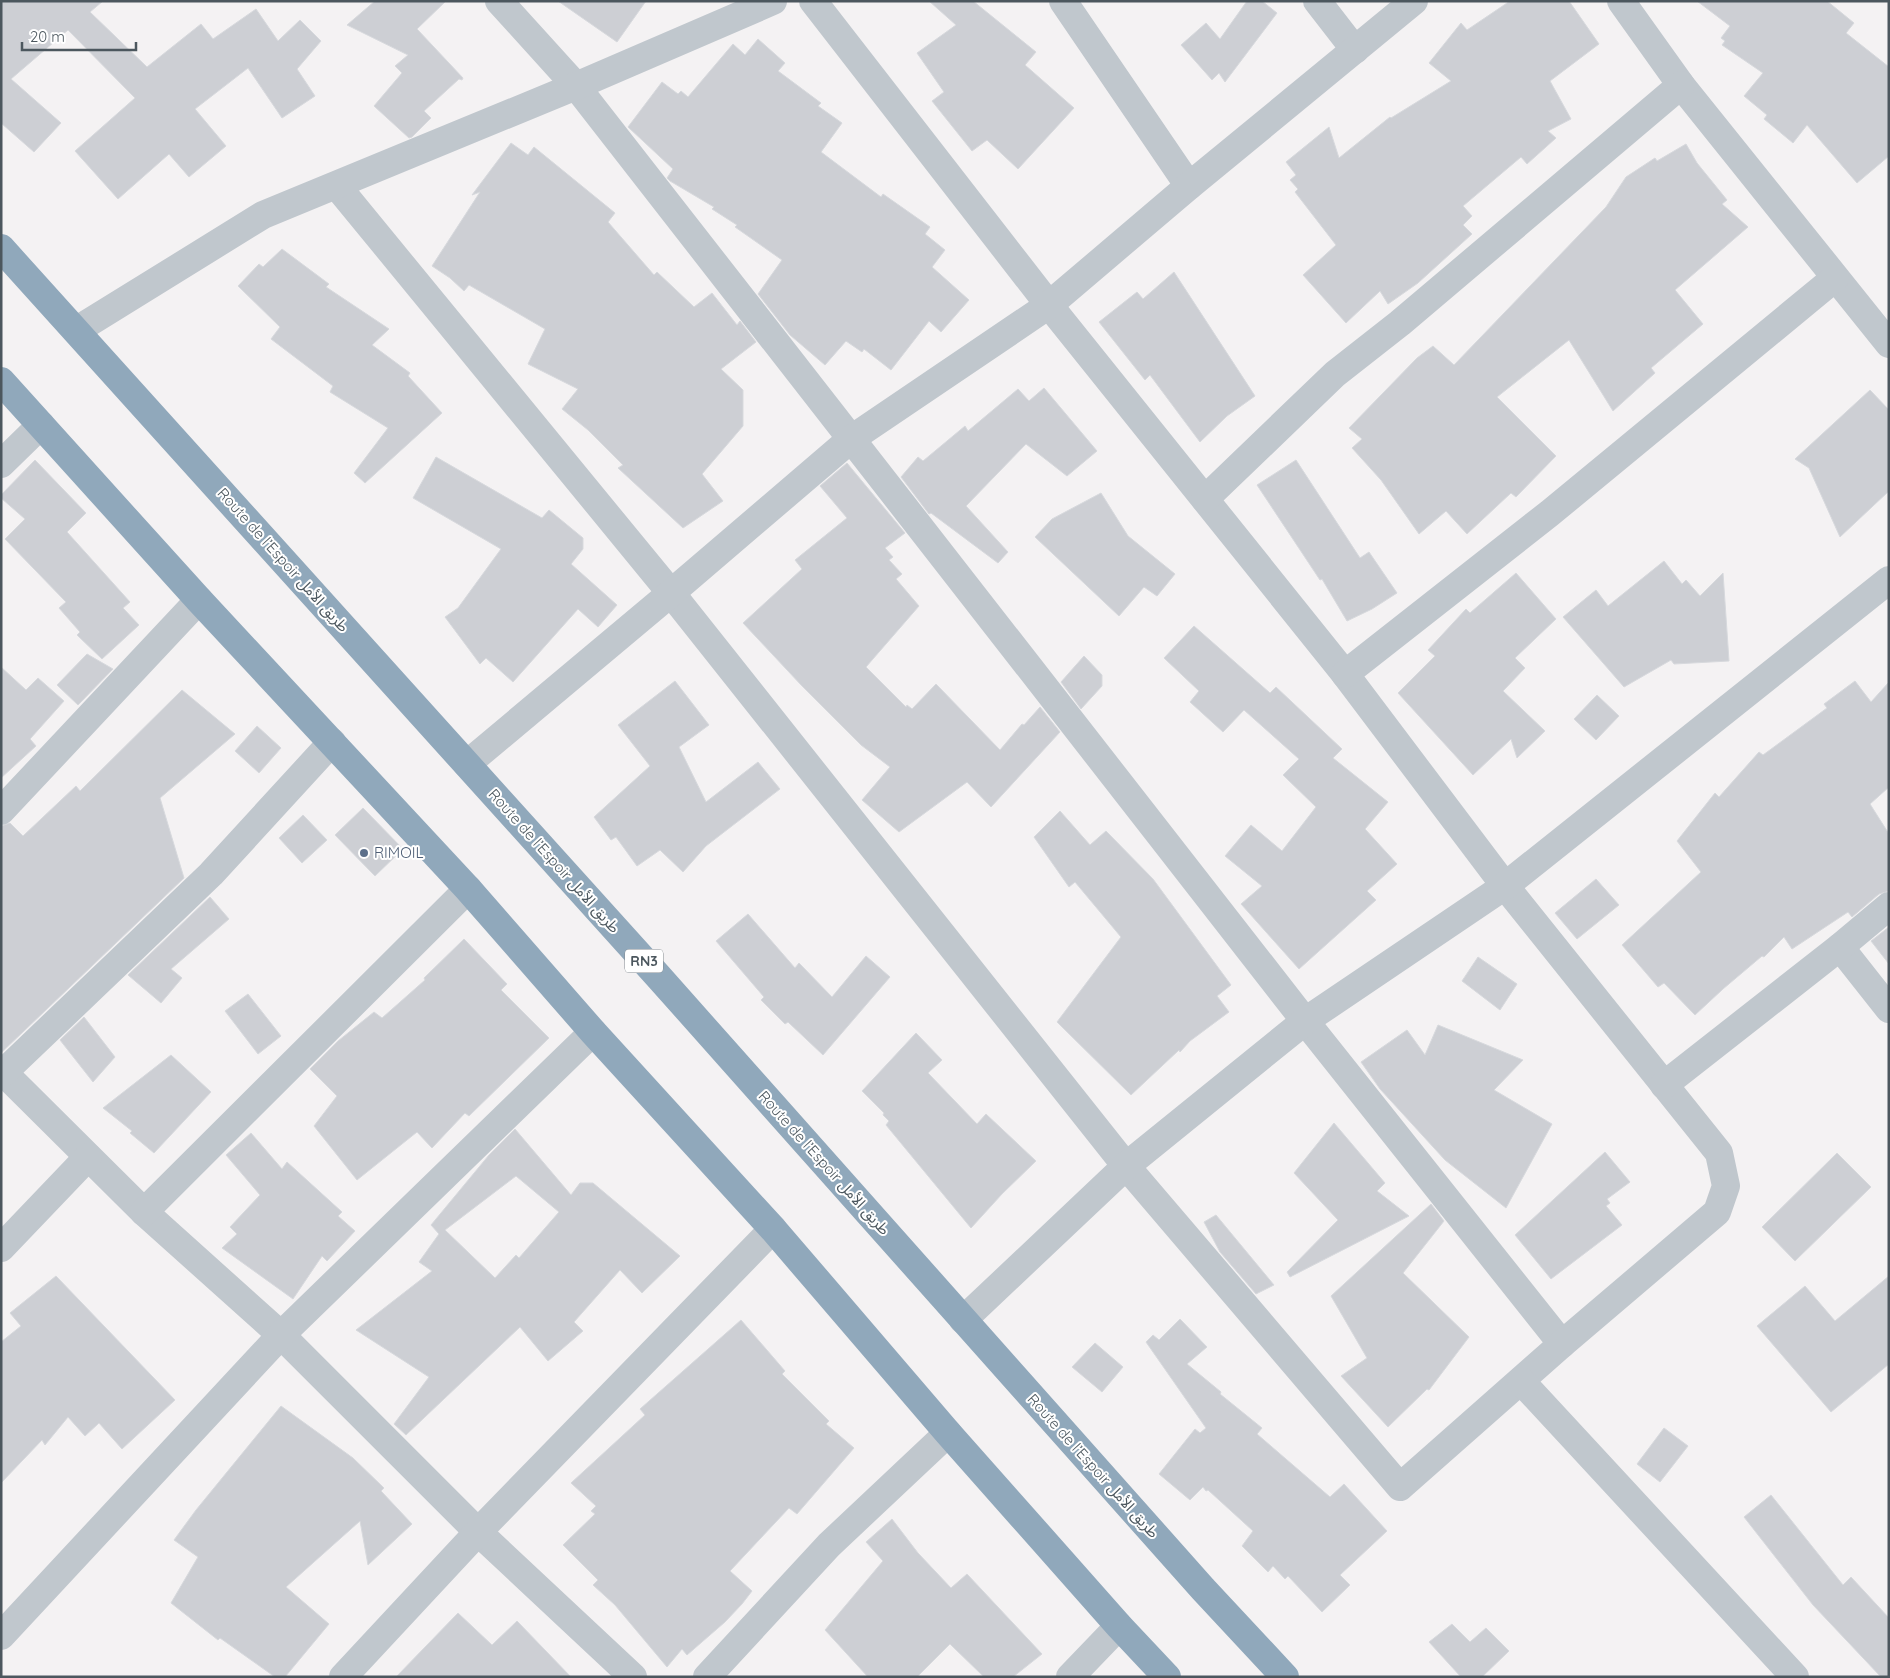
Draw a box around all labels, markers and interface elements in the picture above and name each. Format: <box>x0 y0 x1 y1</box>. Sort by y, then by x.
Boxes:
scale bar <box>22 20 136 52</box>
text: 20 m <box>30 27 65 46</box>
street label: Route de l’Espoir طريق الأمل <box>213 484 353 636</box>
street label: Route de l’Espoir طريق الأمل <box>484 785 624 937</box>
place label: RIMOIL <box>374 843 423 862</box>
marker: RIMOIL <box>358 847 370 859</box>
road number: RN3 <box>625 949 663 972</box>
street label: Route de l’Espoir طريق الأمل <box>754 1087 894 1239</box>
street label: Route de l’Espoir طريق الأمل <box>1023 1390 1163 1542</box>

